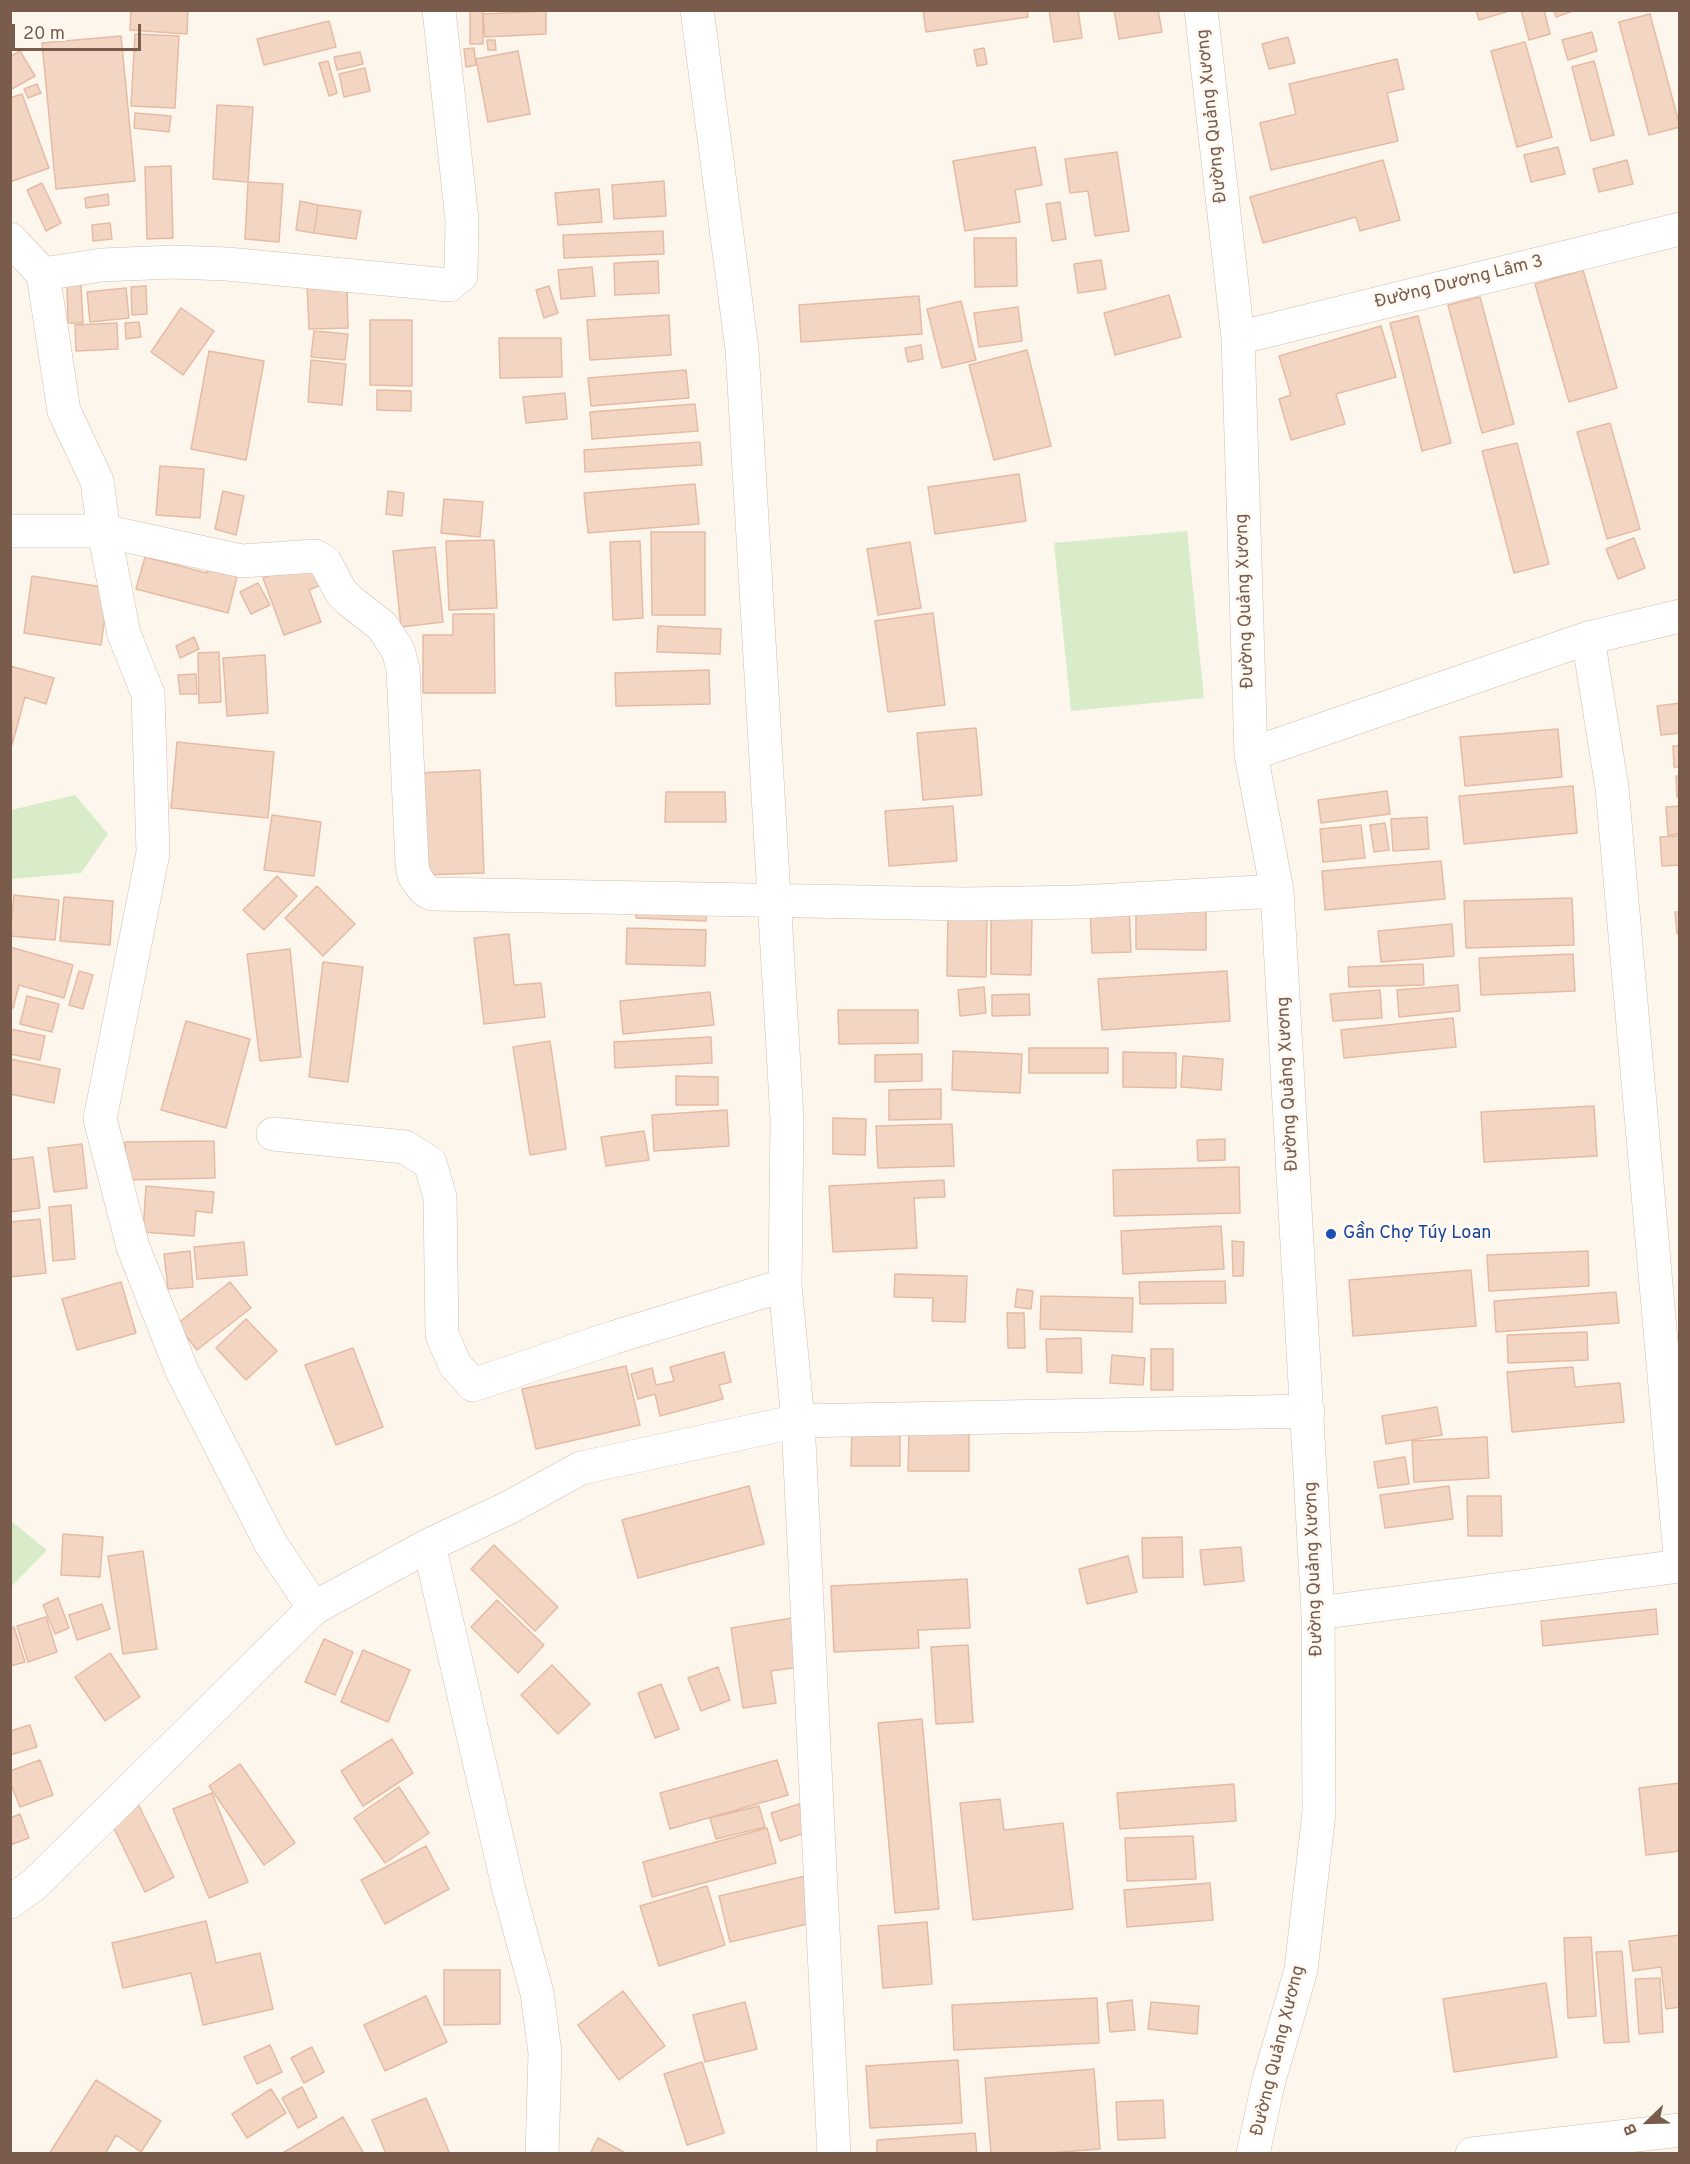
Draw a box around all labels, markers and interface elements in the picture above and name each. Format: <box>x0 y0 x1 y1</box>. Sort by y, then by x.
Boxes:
scale bar <box>15 12 144 50</box>
text: 20 m <box>23 23 65 46</box>
street label: Đường Quảng Xương <box>1193 28 1233 204</box>
street label: Đường Dương Lâm 3 <box>1373 252 1545 314</box>
street label: Đường Quảng Xương <box>1232 513 1260 689</box>
street label: Đường Quảng Xương <box>1274 996 1304 1172</box>
place label: Gần Chợ Túy Loan <box>1343 1223 1491 1245</box>
marker: Gần Chợ Túy Loan <box>1324 1227 1338 1241</box>
street label: Đường Quảng Xương <box>1301 1481 1329 1657</box>
street label: Đường Quảng Xương <box>1247 1963 1311 2139</box>
north arrow <box>1618 2092 1678 2152</box>
text: B <box>1620 2120 1643 2138</box>

